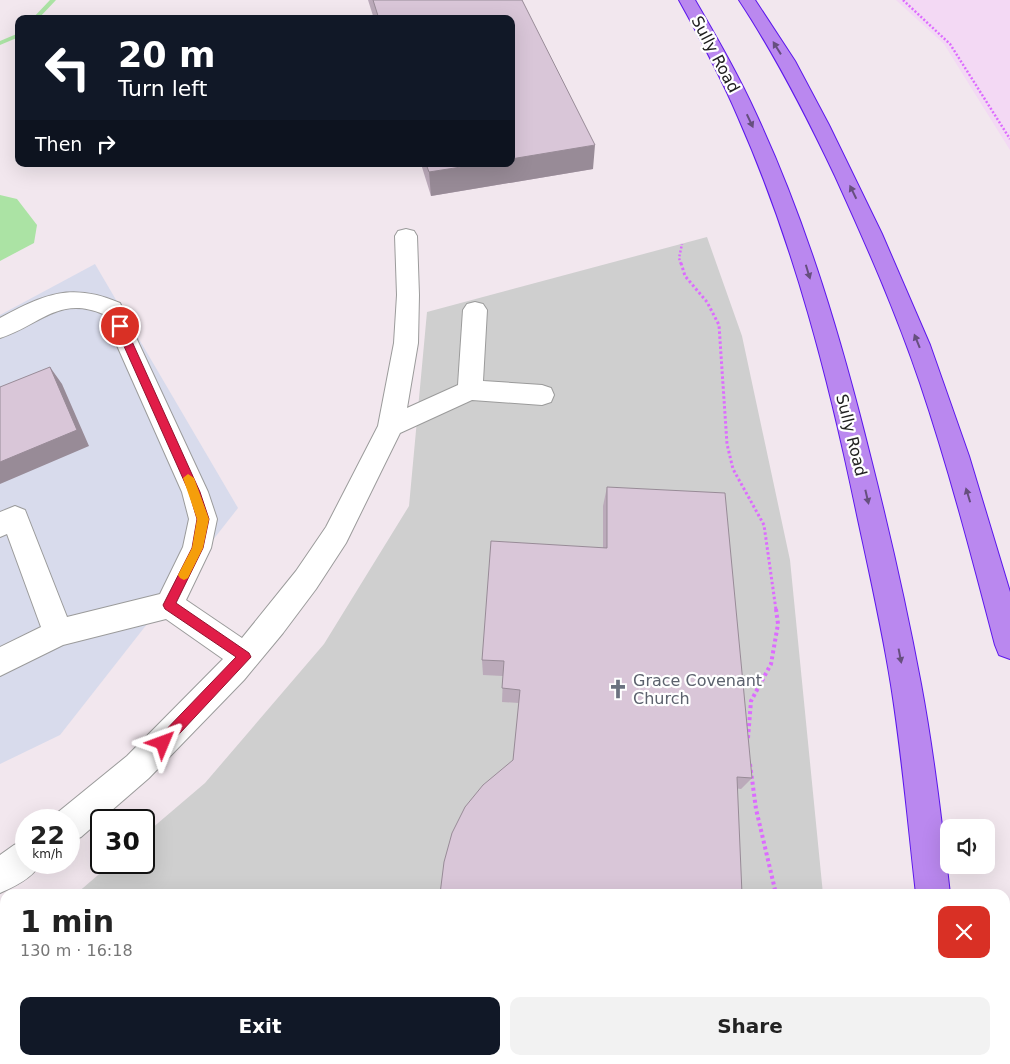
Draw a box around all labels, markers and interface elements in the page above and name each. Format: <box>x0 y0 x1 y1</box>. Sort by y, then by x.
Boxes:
street label: Sully Road <box>687 13 744 96</box>
icon: left <box>35 35 100 100</box>
text: 20 m <box>118 35 215 75</box>
one-way arrow <box>773 41 782 55</box>
text: Turn left <box>118 76 207 101</box>
one-way arrow <box>746 114 754 128</box>
icon: right <box>92 130 120 158</box>
text: Then <box>35 133 82 155</box>
one-way arrow <box>848 185 856 199</box>
one-way arrow <box>805 265 813 280</box>
pin <box>99 305 141 347</box>
icon: arrive <box>106 312 134 340</box>
one-way arrow <box>912 334 920 348</box>
street label: Sully Road <box>832 392 871 478</box>
one-way arrow <box>964 487 972 502</box>
one-way arrow <box>863 490 871 505</box>
one-way arrow <box>897 649 905 665</box>
place label: Grace Covenant Church <box>633 671 762 708</box>
church icon: Grace Covenant Church <box>607 678 629 700</box>
position arrow <box>136 716 188 768</box>
speed limit sign: 30 <box>90 809 155 874</box>
map controls <box>940 819 995 874</box>
button: sound <box>940 819 995 874</box>
text: 22 <box>30 821 65 850</box>
text: km/h <box>32 847 63 861</box>
text: 1 min <box>20 904 114 939</box>
button: close <box>938 906 990 958</box>
text: 130 m · 16:18 <box>20 941 133 960</box>
button: Exit <box>20 997 500 1055</box>
button: Share <box>510 997 990 1055</box>

